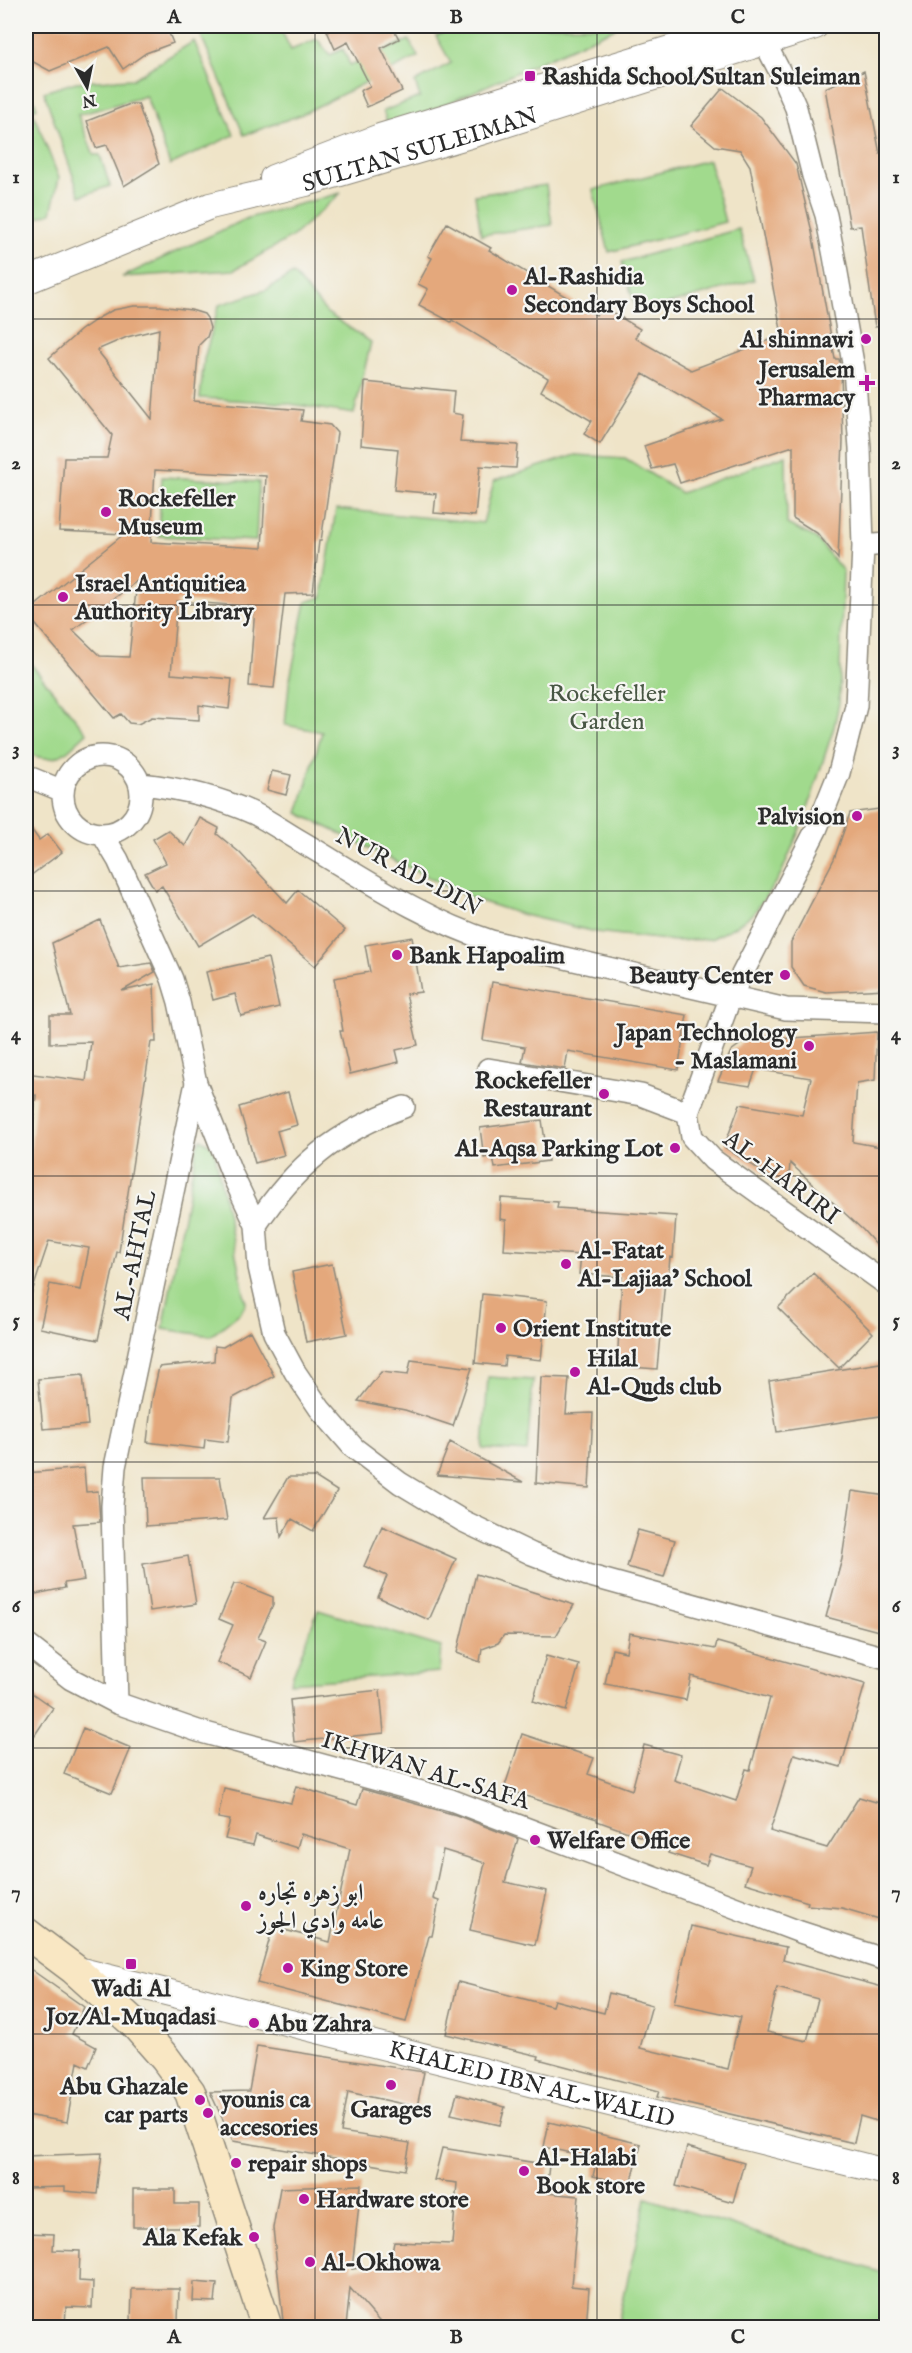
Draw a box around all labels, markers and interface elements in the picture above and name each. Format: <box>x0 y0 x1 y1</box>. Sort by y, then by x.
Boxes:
text: A <box>166 5 182 30</box>
text: B <box>449 5 463 30</box>
text: C <box>731 5 745 30</box>
north arrow <box>57 57 117 117</box>
place label: Rashida School/Sultan Suleiman <box>542 62 861 93</box>
marker: Rashida School/Sultan Suleiman <box>523 69 537 83</box>
text: N <box>80 89 98 111</box>
street label: SULTAN SULEIMAN <box>299 101 542 200</box>
text: 1 <box>12 165 20 190</box>
text: 1 <box>892 165 900 190</box>
place label: Al-Rashidia Secondary Boys School <box>523 262 754 321</box>
marker: Al-Rashidia Secondary Boys School <box>505 283 519 297</box>
place label: Al shinnawi <box>740 325 855 356</box>
marker: Al shinnawi <box>859 332 873 346</box>
place label: Jerusalem Pharmacy <box>756 355 856 414</box>
marker: Jerusalem Pharmacy <box>860 376 874 390</box>
text: 2 <box>11 451 21 476</box>
text: 2 <box>891 451 901 476</box>
place label: Rockefeller Museum <box>118 484 236 543</box>
marker: Rockefeller Museum <box>99 505 113 519</box>
place label: Israel Antiquitiea Authority Library <box>74 569 255 628</box>
marker: Israel Antiquitiea Authority Library <box>56 590 70 604</box>
park label: Rockefeller Garden <box>548 679 666 738</box>
text: 3 <box>12 737 20 762</box>
text: 3 <box>892 737 900 762</box>
place label: Palvision <box>757 802 845 833</box>
marker: Palvision <box>850 809 864 823</box>
street label: NUR AD-DIN <box>330 821 487 924</box>
place label: Bank Hapoalim <box>409 941 565 972</box>
marker: Bank Hapoalim <box>390 948 404 962</box>
place label: Beauty Center <box>629 961 773 992</box>
marker: Beauty Center <box>778 968 792 982</box>
place label: Japan Technology - Maslamani <box>613 1018 798 1077</box>
text: 4 <box>11 1022 22 1047</box>
text: 4 <box>891 1022 902 1047</box>
marker: Japan Technology - Maslamani <box>802 1039 816 1053</box>
place label: Rockefeller Restaurant <box>474 1066 593 1125</box>
marker: Rockefeller Restaurant <box>597 1087 611 1101</box>
street label: AL-HARIRI <box>716 1124 846 1232</box>
place label: Al-Aqsa Parking Lot <box>454 1134 664 1165</box>
marker: Al-Aqsa Parking Lot <box>668 1141 682 1155</box>
street label: AL-AHTAL <box>106 1187 164 1324</box>
place label: Al-Fatat Al-Lajiaa’ School <box>577 1236 752 1295</box>
marker: Al-Fatat Al-Lajiaa’ School <box>559 1257 573 1271</box>
text: 5 <box>12 1308 20 1333</box>
text: 5 <box>892 1308 900 1333</box>
place label: Orient Institute <box>513 1314 671 1345</box>
marker: Orient Institute <box>494 1321 508 1335</box>
place label: Hilal Al-Quds club <box>586 1344 722 1403</box>
marker: Hilal Al-Quds club <box>568 1365 582 1379</box>
text: 6 <box>12 1594 22 1619</box>
text: 6 <box>892 1594 902 1619</box>
street label: IKHWAN AL-SAFA <box>318 1725 534 1818</box>
place label: Welfare Office <box>546 1826 690 1857</box>
marker: Welfare Office <box>528 1833 542 1847</box>
place label: ابو زهره تجاره عامه وادي الجوز <box>255 1878 384 1939</box>
text: 7 <box>11 1880 21 1905</box>
text: 7 <box>891 1880 901 1905</box>
marker: ابو زهره تجاره عامه وادي الجوز <box>239 1899 253 1913</box>
place label: King Store <box>300 1954 408 1985</box>
marker: Wadi Al Joz/Al-Muqadasi <box>124 1957 138 1971</box>
marker: King Store <box>281 1961 295 1975</box>
place label: Wadi Al Joz/Al-Muqadasi <box>43 1974 217 2033</box>
place label: Abu Zahra <box>265 2009 372 2040</box>
marker: Abu Zahra <box>247 2016 261 2030</box>
street label: KHALED IBN AL-WALID <box>385 2034 678 2136</box>
place label: Abu Ghazale car parts <box>59 2072 189 2131</box>
marker: Garages <box>384 2078 398 2092</box>
place label: younis ca accesories <box>219 2085 318 2144</box>
marker: Abu Ghazale car parts <box>193 2093 207 2107</box>
place label: Garages <box>350 2095 432 2126</box>
marker: younis ca accesories <box>201 2106 215 2120</box>
place label: Al-Halabi Book store <box>535 2143 645 2202</box>
place label: repair shops <box>248 2149 368 2180</box>
marker: repair shops <box>229 2156 243 2170</box>
marker: Al-Halabi Book store <box>517 2164 531 2178</box>
text: 8 <box>12 2166 20 2191</box>
text: 8 <box>892 2166 900 2191</box>
place label: Hardware store <box>316 2185 469 2216</box>
marker: Hardware store <box>297 2192 311 2206</box>
place label: Ala Kefak <box>142 2223 243 2254</box>
marker: Ala Kefak <box>247 2230 261 2244</box>
place label: Al-Okhowa <box>321 2248 441 2279</box>
marker: Al-Okhowa <box>303 2255 317 2269</box>
text: A <box>166 2325 182 2350</box>
text: B <box>449 2325 463 2350</box>
text: C <box>731 2325 745 2350</box>

